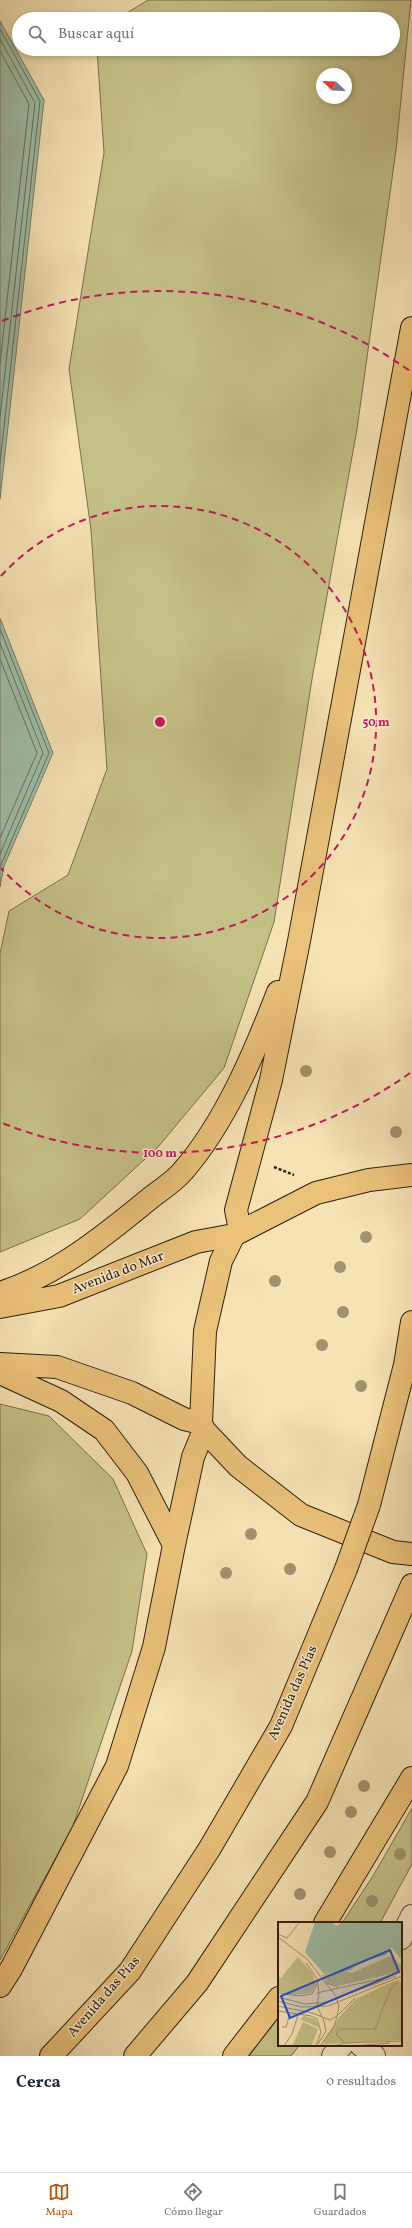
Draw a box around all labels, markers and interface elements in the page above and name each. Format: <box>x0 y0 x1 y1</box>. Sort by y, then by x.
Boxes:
search box <box>12 12 400 56</box>
icon: search <box>26 23 48 45</box>
text: Buscar aquí <box>58 24 134 45</box>
north arrow <box>316 68 352 104</box>
centre of rings <box>153 715 167 729</box>
text: 50 m <box>362 715 390 731</box>
text: 100 m <box>143 1146 177 1162</box>
street label: Avenida do Mar <box>69 1247 167 1299</box>
street label: Avenida das Pías <box>264 1642 322 1744</box>
inset map <box>278 1922 402 2046</box>
street label: Avenida das Pías <box>63 1952 145 2042</box>
text: Cerca <box>16 2071 61 2094</box>
text: 0 resultados <box>326 2073 396 2091</box>
tab: Mapa <box>46 2181 73 2220</box>
tab: Cómo llegar <box>164 2181 223 2220</box>
tab: Guardados <box>314 2181 366 2220</box>

